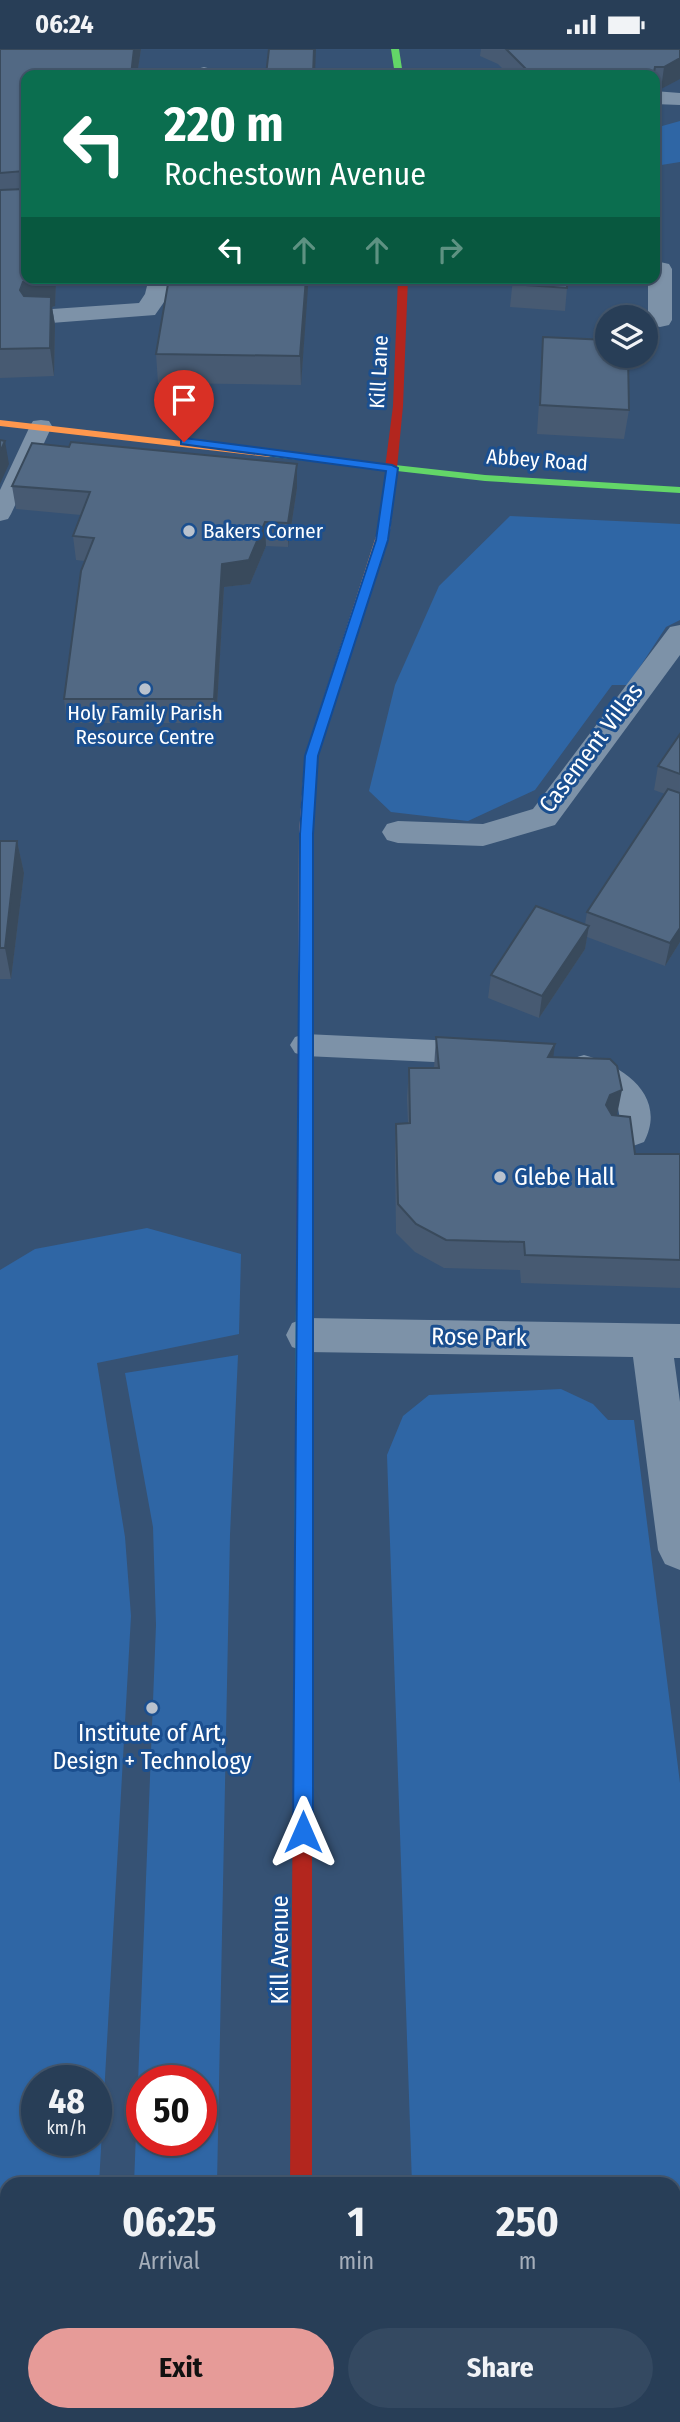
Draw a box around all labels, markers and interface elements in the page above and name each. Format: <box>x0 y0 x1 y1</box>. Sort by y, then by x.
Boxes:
text: 06:24 <box>35 9 94 40</box>
text: 220 m <box>164 95 284 154</box>
icon: left <box>49 98 140 189</box>
text: Rochestown Avenue <box>164 155 426 193</box>
icon: left <box>212 231 250 269</box>
icon: ahead <box>285 231 323 269</box>
icon: ahead <box>358 231 396 269</box>
icon: right <box>431 231 469 269</box>
map controls <box>595 305 658 368</box>
button: layers <box>595 305 658 368</box>
street label: Kill Lane <box>364 335 394 409</box>
pin <box>154 370 214 442</box>
icon: arrive <box>165 381 203 419</box>
street label: Abbey Road <box>485 443 589 477</box>
place label: Bakers Corner <box>203 518 324 544</box>
marker: Bakers Corner <box>181 523 197 539</box>
street label: Casement Villas <box>533 678 649 818</box>
marker: Holy Family Parish Resource Centre <box>137 681 153 697</box>
place label: Holy Family Parish Resource Centre <box>67 700 223 750</box>
place label: Glebe Hall <box>514 1163 615 1191</box>
marker: Glebe Hall <box>492 1169 508 1185</box>
street label: Rose Park <box>431 1322 528 1352</box>
marker: Institute of Art, Design + Technology <box>144 1700 160 1716</box>
place label: Institute of Art, Design + Technology <box>53 1719 252 1775</box>
position arrow <box>266 1795 340 1869</box>
street label: Kill Avenue <box>266 1895 294 2005</box>
speed limit sign: 50 <box>126 2065 217 2156</box>
text: 48 <box>48 2080 85 2122</box>
text: km/h <box>46 2117 87 2139</box>
text: 06:25 <box>122 2197 217 2247</box>
text: 1 <box>347 2197 365 2247</box>
text: 250 <box>496 2197 559 2247</box>
text: Arrival <box>139 2247 200 2275</box>
text: min <box>338 2247 374 2275</box>
text: m <box>519 2247 536 2275</box>
button: Exit <box>28 2328 334 2408</box>
button: Share <box>348 2328 653 2408</box>

